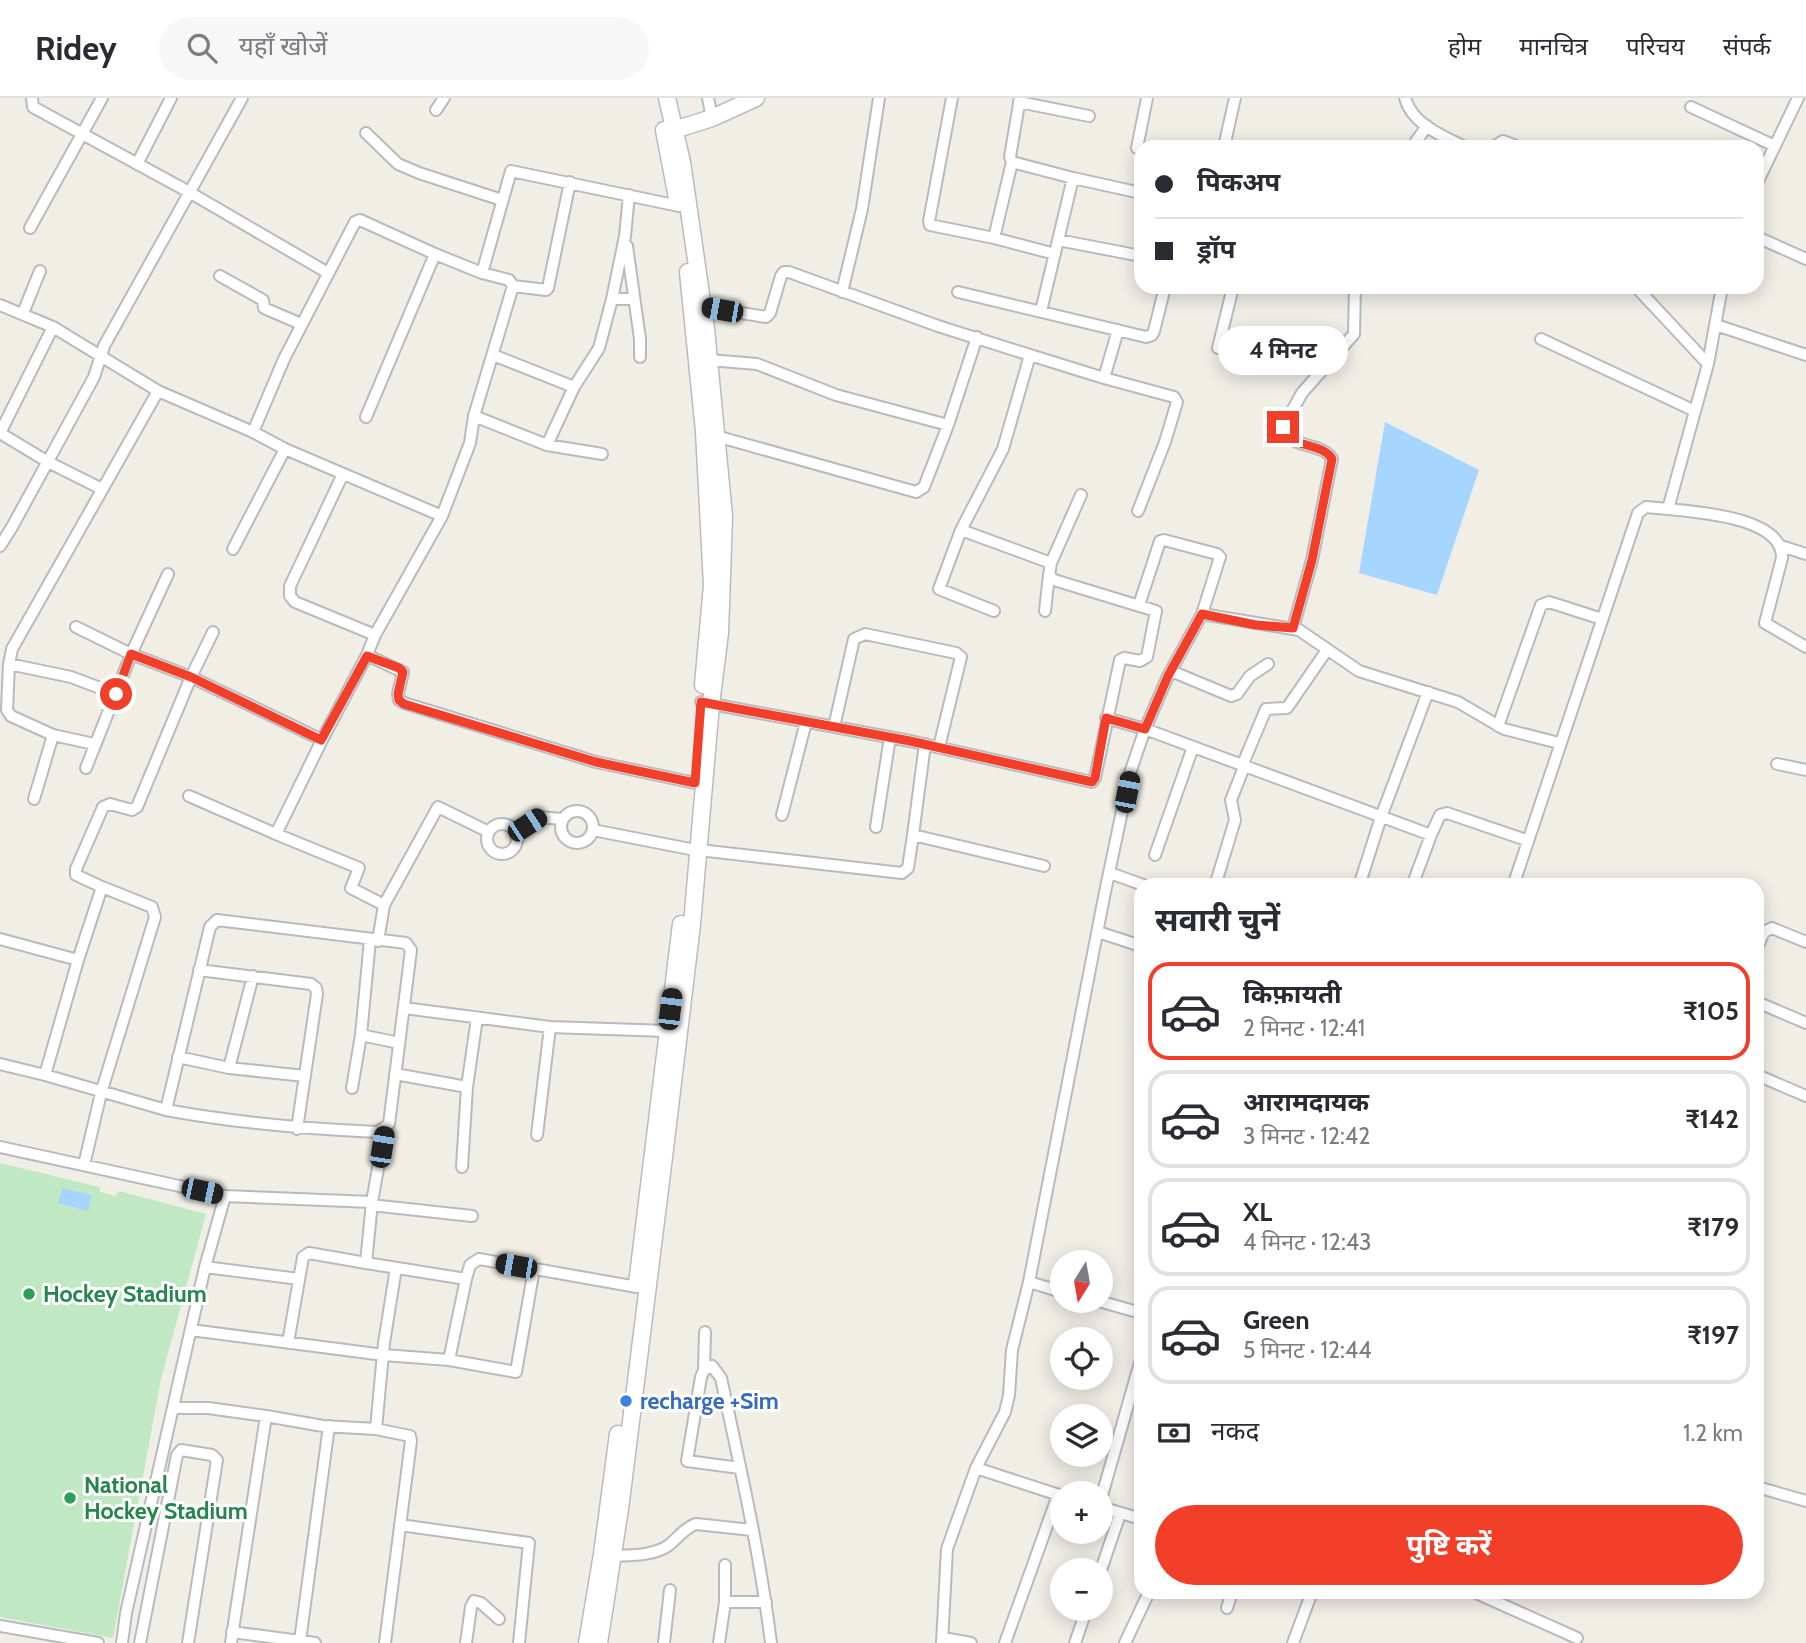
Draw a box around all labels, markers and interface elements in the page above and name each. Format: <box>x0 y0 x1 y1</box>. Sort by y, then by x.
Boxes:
search box <box>159 17 649 80</box>
text: Ridey <box>35 28 117 68</box>
icon: search <box>183 29 221 67</box>
text: यहाँ खोजें <box>239 30 327 62</box>
text: होम <box>1448 32 1481 61</box>
text: मानचित्र <box>1519 32 1588 61</box>
text: परिचय <box>1626 32 1685 61</box>
text: संपर्क <box>1723 32 1771 61</box>
text: पिकअप <box>1197 166 1280 198</box>
text: ड्रॉप <box>1197 233 1235 265</box>
car <box>700 296 745 324</box>
callout: 4 मिनट <box>1218 326 1348 374</box>
text: 4 मिनट <box>1249 336 1317 364</box>
route end <box>1267 411 1299 443</box>
route start <box>100 678 132 710</box>
car <box>1113 769 1142 815</box>
car <box>504 805 551 845</box>
text: सवारी चुनें <box>1155 900 1280 939</box>
text: किफ़ायती <box>1243 978 1342 1010</box>
icon: car <box>1159 980 1222 1043</box>
car <box>658 987 683 1031</box>
text: ₹105 <box>1683 995 1739 1027</box>
text: 2 मिनट · 12:41 <box>1243 1014 1365 1042</box>
text: आरामदायक <box>1243 1086 1369 1118</box>
icon: car <box>1159 1088 1222 1151</box>
text: ₹142 <box>1685 1103 1739 1135</box>
text: 3 मिनट · 12:42 <box>1243 1122 1370 1150</box>
car <box>369 1125 396 1169</box>
car <box>180 1176 225 1206</box>
icon: car <box>1159 1196 1222 1259</box>
text: XL <box>1243 1196 1272 1228</box>
text: ₹179 <box>1687 1211 1739 1243</box>
text: 4 मिनट · 12:43 <box>1243 1228 1371 1256</box>
north arrow <box>1050 1250 1113 1312</box>
map controls <box>1050 1250 1113 1621</box>
car <box>494 1252 539 1280</box>
place label: Hockey Stadium <box>43 1280 207 1308</box>
marker: Hockey Stadium <box>21 1286 37 1302</box>
icon: car <box>1159 1304 1222 1367</box>
text: Green <box>1243 1304 1310 1336</box>
text: ₹197 <box>1687 1319 1739 1351</box>
button: locate <box>1050 1327 1113 1390</box>
text: 5 मिनट · 12:44 <box>1243 1336 1371 1364</box>
place label: recharge +Sim <box>640 1387 779 1415</box>
marker: recharge +Sim <box>618 1393 634 1409</box>
button: layers <box>1050 1404 1113 1467</box>
icon: cash <box>1155 1414 1193 1452</box>
text: नकद <box>1211 1415 1259 1447</box>
text: 1.2 km <box>1683 1419 1743 1447</box>
place label: National Hockey Stadium <box>84 1471 248 1525</box>
button: + <box>1050 1481 1113 1544</box>
marker: National Hockey Stadium <box>62 1490 78 1506</box>
button: पुष्टि करें <box>1155 1505 1743 1585</box>
button: − <box>1050 1558 1113 1621</box>

